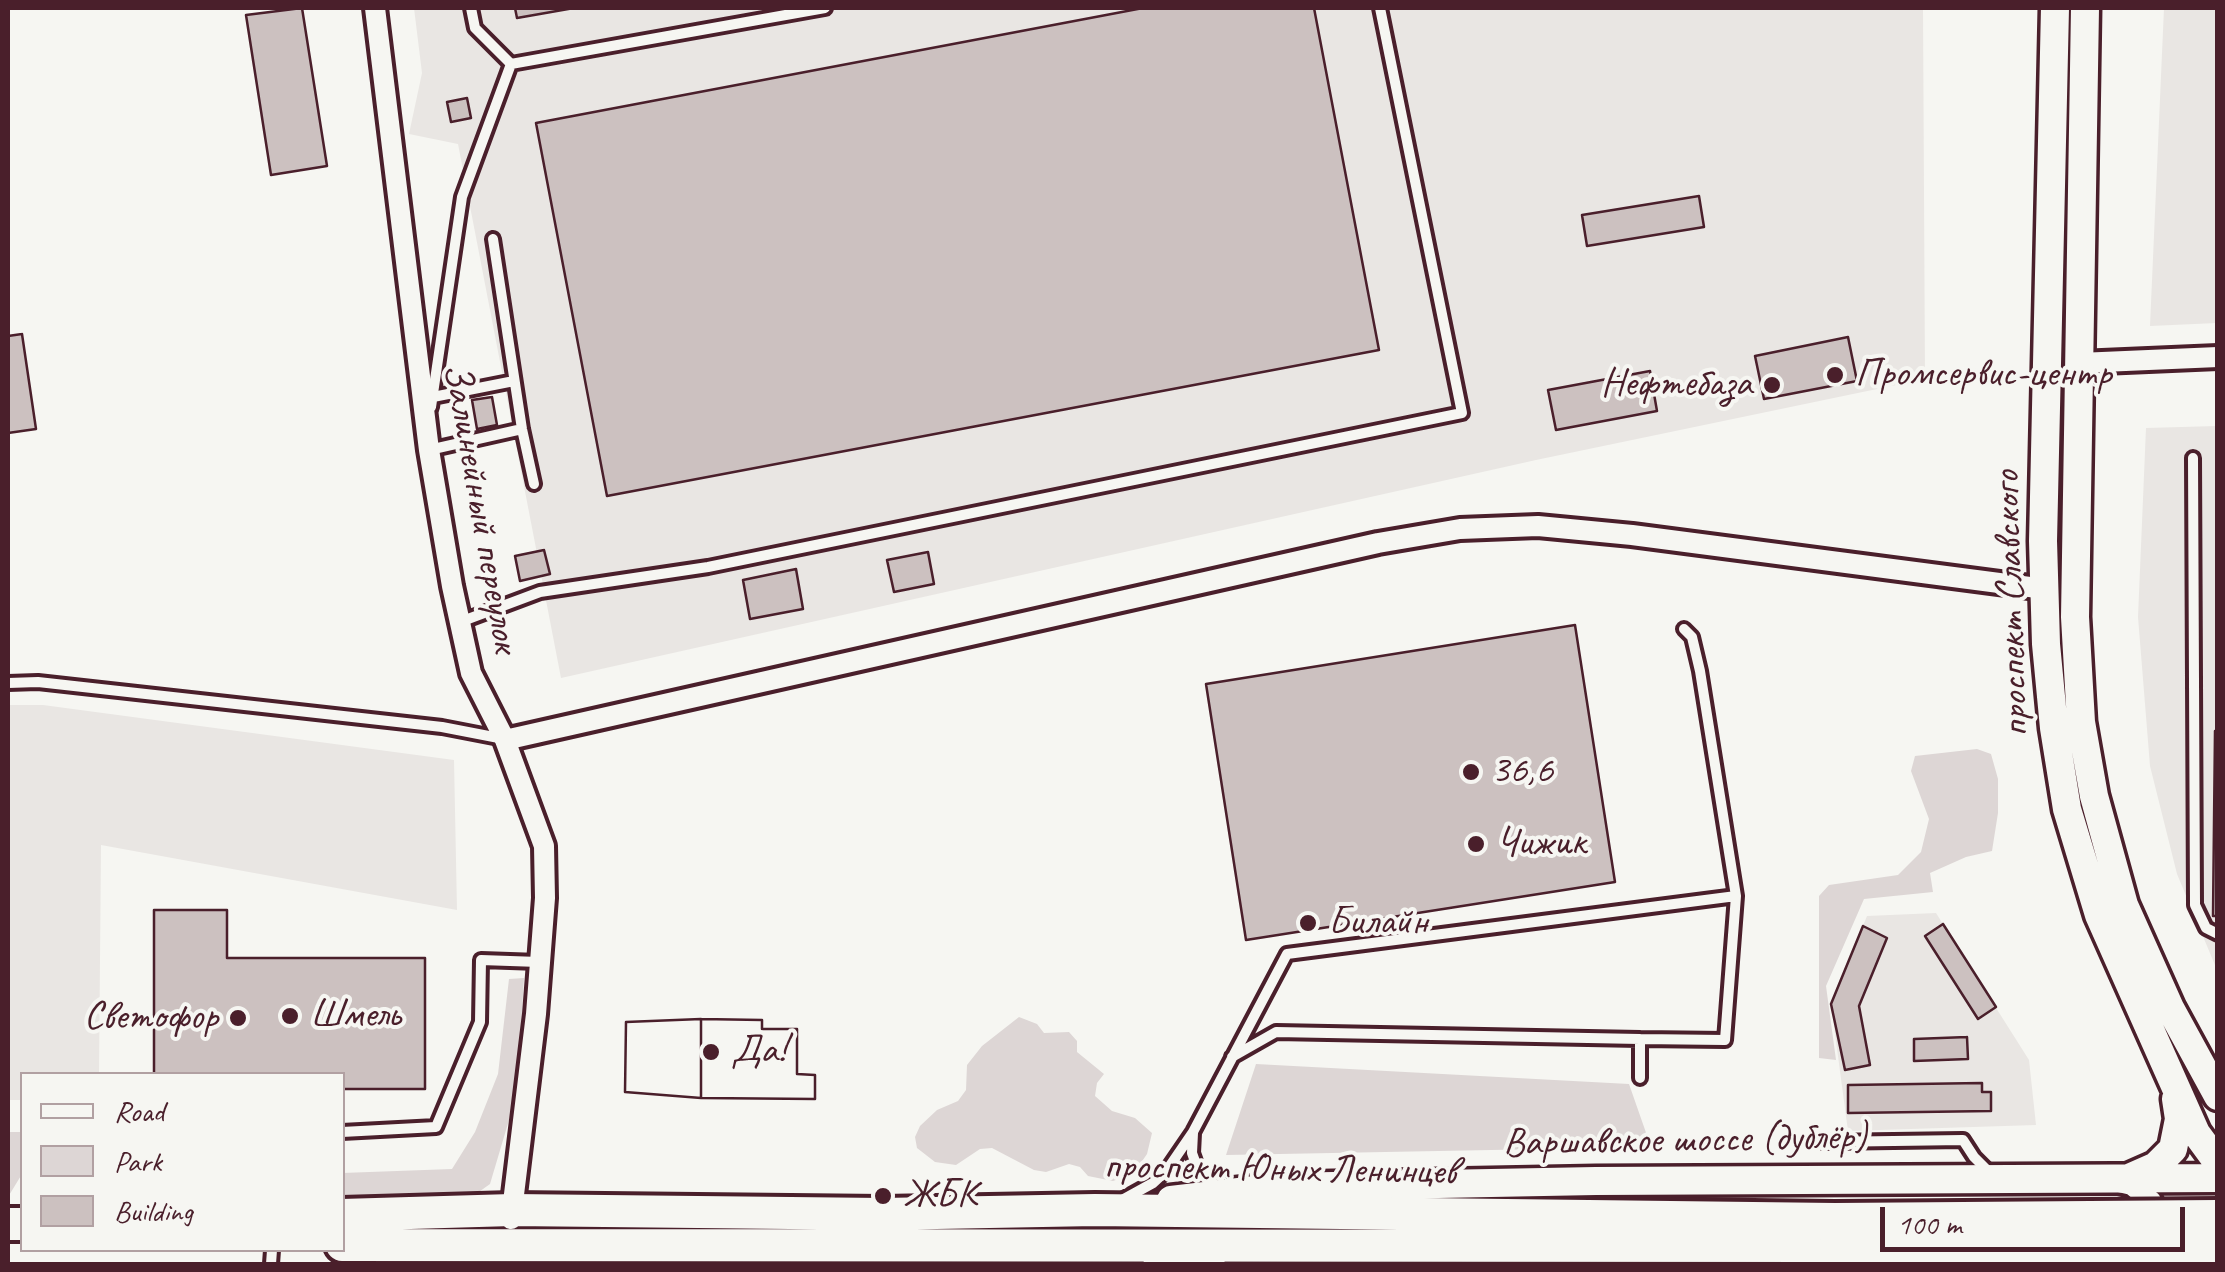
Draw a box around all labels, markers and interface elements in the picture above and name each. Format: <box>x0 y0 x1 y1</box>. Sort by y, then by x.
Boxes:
place label: Промсервис-центр <box>1855 351 2112 399</box>
street label: Залинейный переулок <box>431 360 529 656</box>
place label: Нефтебаза <box>1601 361 1752 409</box>
marker: Промсервис-центр <box>1824 364 1846 386</box>
marker: Нефтебаза <box>1761 374 1783 396</box>
street label: проспект Славского <box>1983 470 2041 738</box>
place label: 36,6 <box>1491 748 1553 796</box>
marker: 36,6 <box>1460 761 1482 783</box>
place label: Чижик <box>1496 820 1586 868</box>
marker: Чижик <box>1465 833 1487 855</box>
place label: Билайн <box>1328 899 1428 947</box>
marker: Билайн <box>1297 912 1319 934</box>
place label: Шмель <box>310 992 400 1040</box>
place label: Светофор <box>84 994 218 1042</box>
marker: Шмель <box>279 1005 301 1027</box>
marker: Светофор <box>227 1007 249 1029</box>
place label: Да! <box>731 1028 786 1076</box>
marker: Да! <box>700 1041 722 1063</box>
legend <box>20 1072 345 1252</box>
text: Road <box>114 1092 164 1130</box>
street label: Варшавское шоссе (дублёр) <box>1503 1114 1867 1168</box>
text: Park <box>114 1142 162 1180</box>
street label: проспект Юных Ленинцев <box>1103 1143 1457 1197</box>
place label: ЖБК <box>903 1172 977 1220</box>
marker: ЖБК <box>872 1185 894 1207</box>
scale bar <box>1885 1187 2190 1249</box>
text: Building <box>114 1192 193 1230</box>
text: 100 m <box>1897 1205 1962 1243</box>

